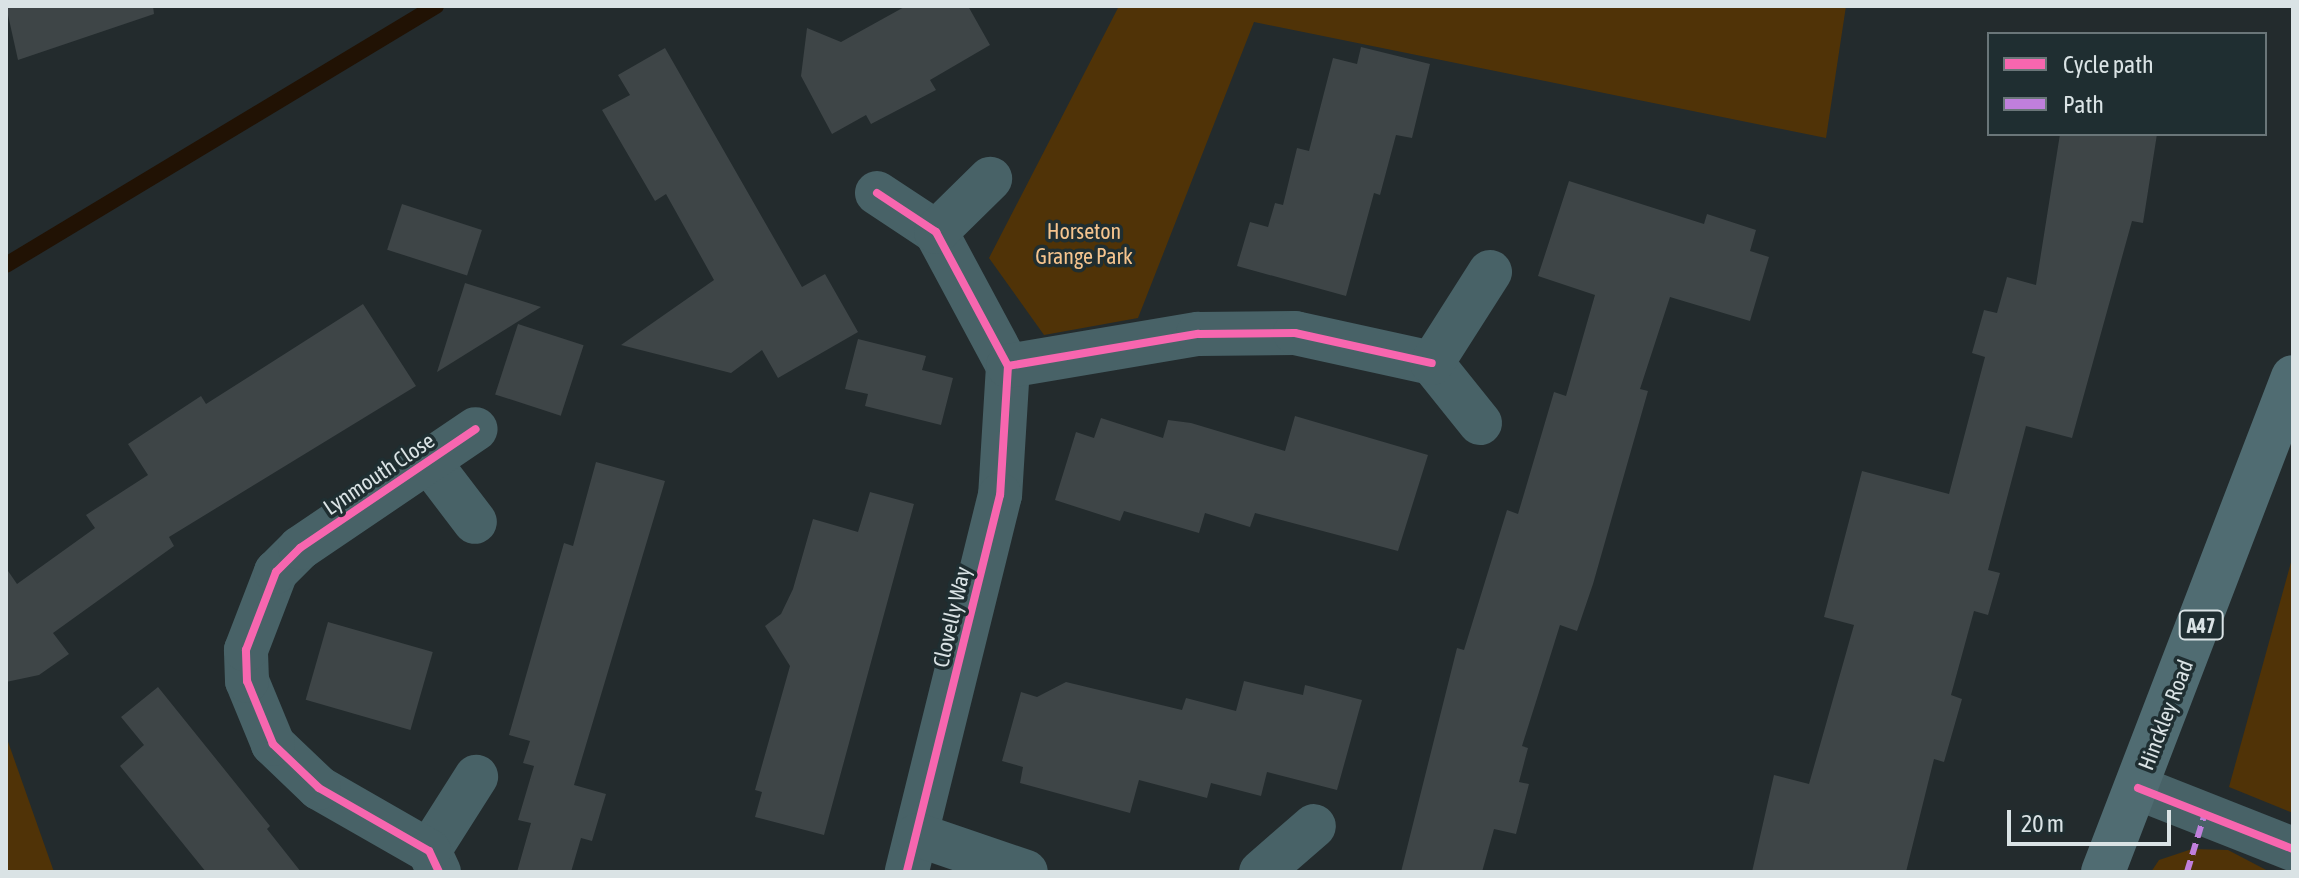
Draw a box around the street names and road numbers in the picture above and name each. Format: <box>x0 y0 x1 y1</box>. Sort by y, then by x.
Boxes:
street label: Lynmouth Close <box>319 427 439 521</box>
street label: Clovelly Way <box>928 564 976 670</box>
road number: A47 <box>2177 609 2225 641</box>
street label: Hinckley Road <box>2133 656 2199 774</box>

